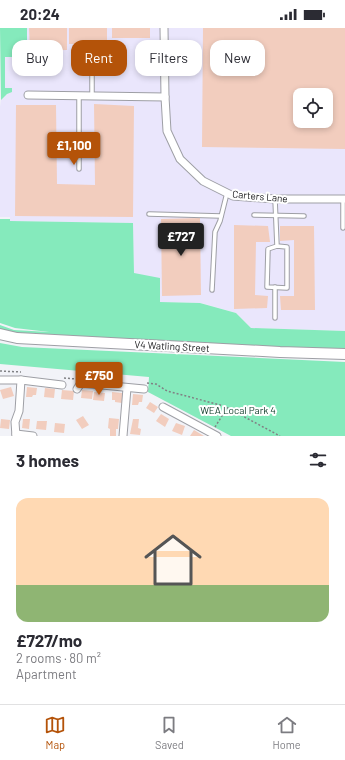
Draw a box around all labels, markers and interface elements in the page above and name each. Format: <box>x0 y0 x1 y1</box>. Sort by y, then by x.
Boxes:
text: 20:24 <box>20 5 60 23</box>
chip: Buy <box>12 40 63 76</box>
chip: Rent <box>71 40 127 76</box>
chip: Filters <box>135 40 202 76</box>
chip: New <box>210 40 265 76</box>
map controls <box>293 88 333 128</box>
button: locate <box>293 88 333 128</box>
pin: £1,100 <box>41 132 107 166</box>
text: £1,100 <box>56 137 92 153</box>
street label: Carters Lane <box>232 188 288 204</box>
pin: £727 <box>157 223 205 257</box>
text: £727 <box>167 228 195 244</box>
street label: V4 Watling Street <box>134 338 210 354</box>
pin: £750 <box>75 362 123 396</box>
text: £750 <box>85 367 113 383</box>
park label: WEA Local Park 4 <box>200 404 276 416</box>
icon: filters <box>307 449 329 471</box>
text: 3 homes <box>16 450 79 470</box>
icon: home <box>137 524 209 596</box>
text: £727/mo <box>16 630 82 650</box>
text: 2 rooms · 80 m² <box>16 650 101 666</box>
text: Apartment <box>16 666 77 682</box>
tab: Map <box>44 714 66 751</box>
tab: Saved <box>155 714 184 751</box>
tab: Home <box>273 714 301 751</box>

